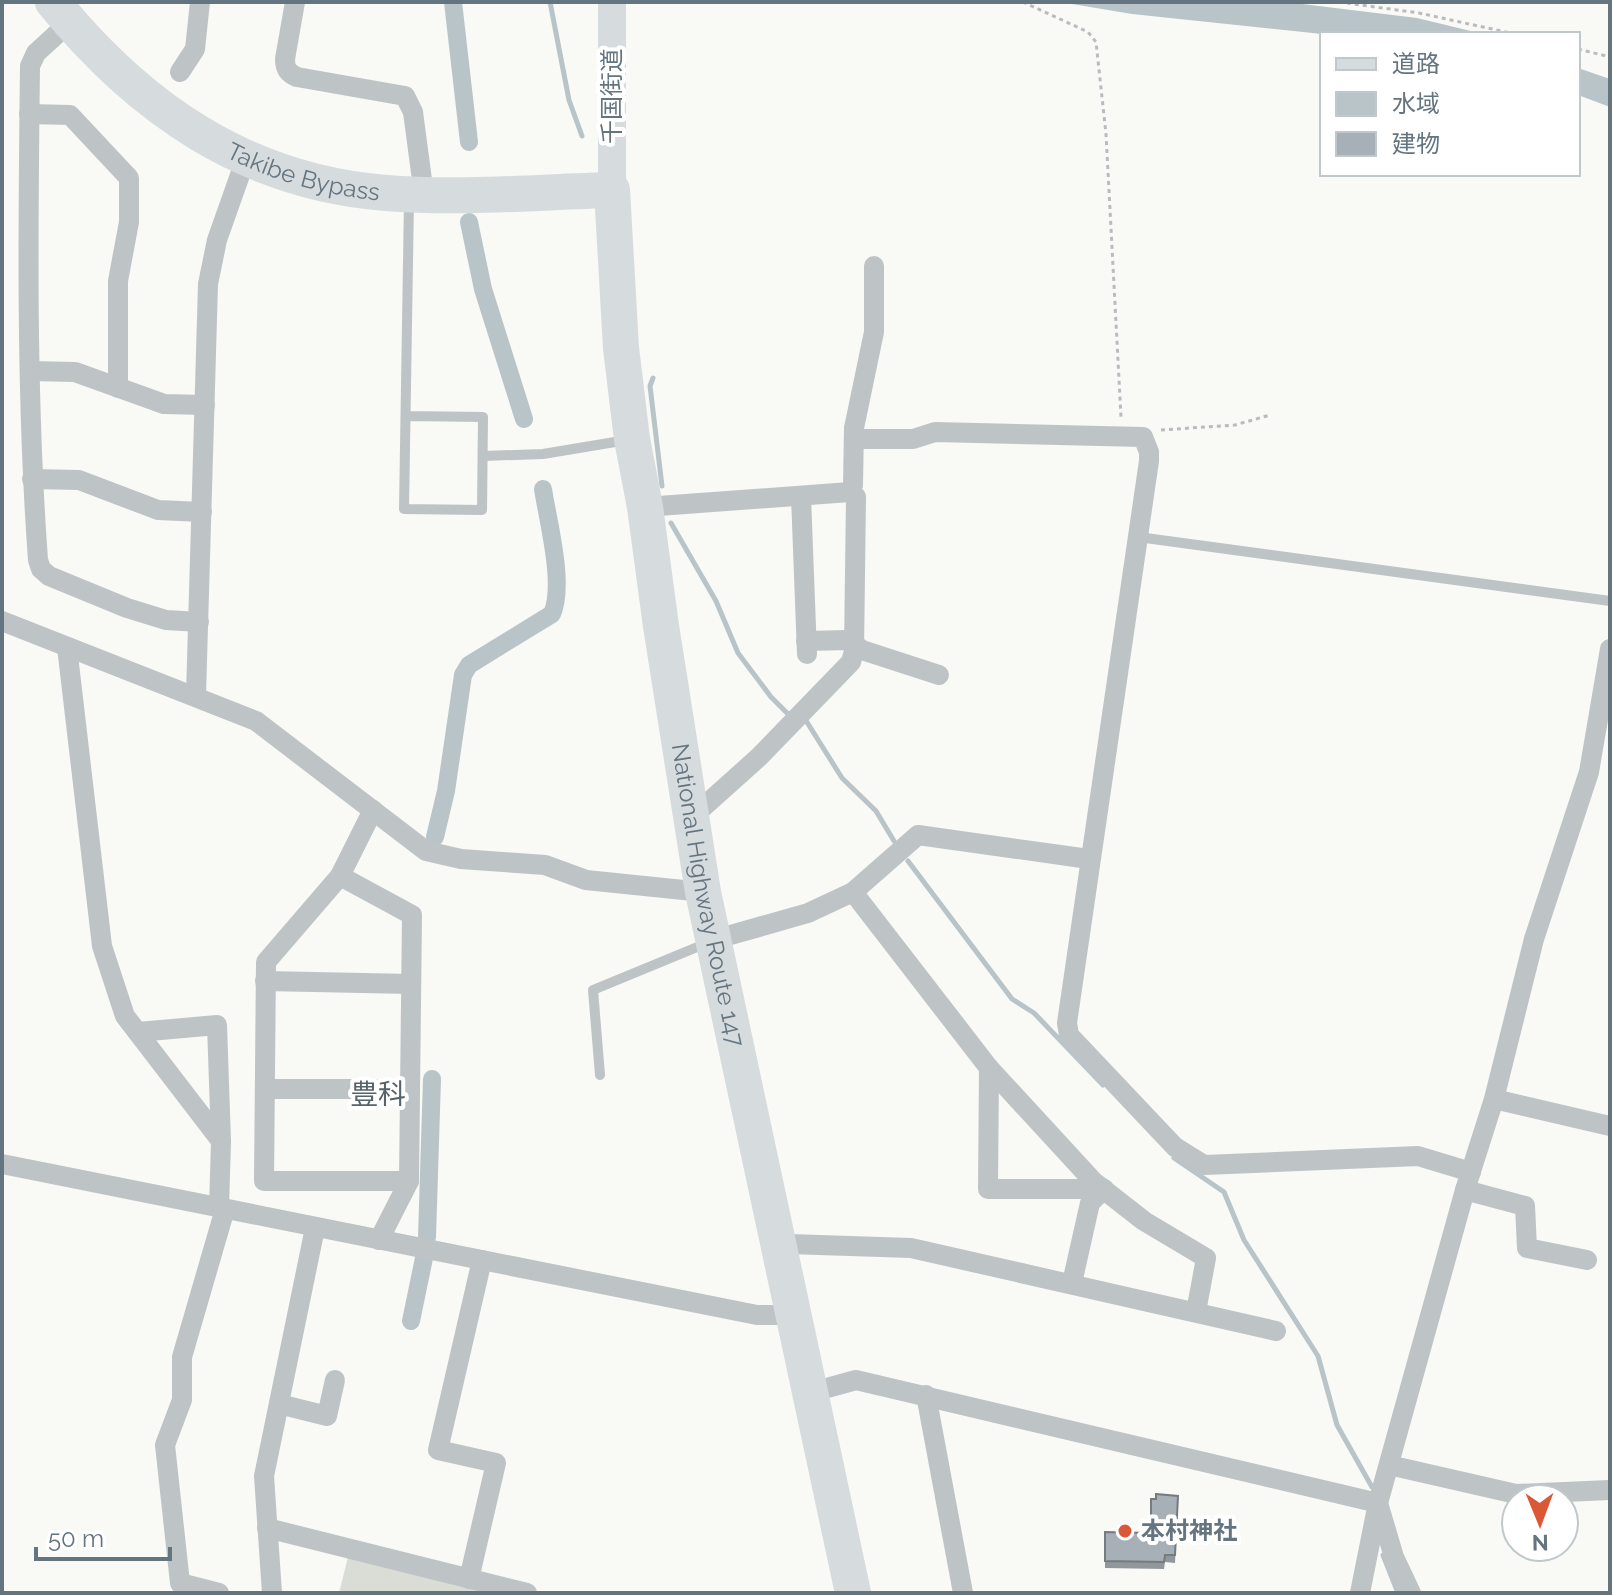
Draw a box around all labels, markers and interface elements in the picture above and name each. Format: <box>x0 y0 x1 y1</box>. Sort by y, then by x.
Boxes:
legend <box>1320 32 1580 176</box>
street label: 千国街道 <box>597 48 626 144</box>
text: 道路 <box>1392 49 1440 78</box>
text: 水域 <box>1392 89 1440 118</box>
text: 建物 <box>1392 129 1440 158</box>
street label: Takibe Bypass <box>222 136 381 206</box>
street label: National Highway Route 147 <box>666 742 751 1050</box>
district label: 豊科 <box>350 1078 406 1111</box>
north arrow <box>1500 1483 1580 1563</box>
scale bar <box>36 1511 170 1561</box>
place label: 本村神社 <box>1141 1516 1237 1545</box>
marker: 本村神社 <box>1116 1522 1134 1540</box>
text: 50 m <box>48 1524 104 1553</box>
text: N <box>1532 1530 1549 1556</box>

